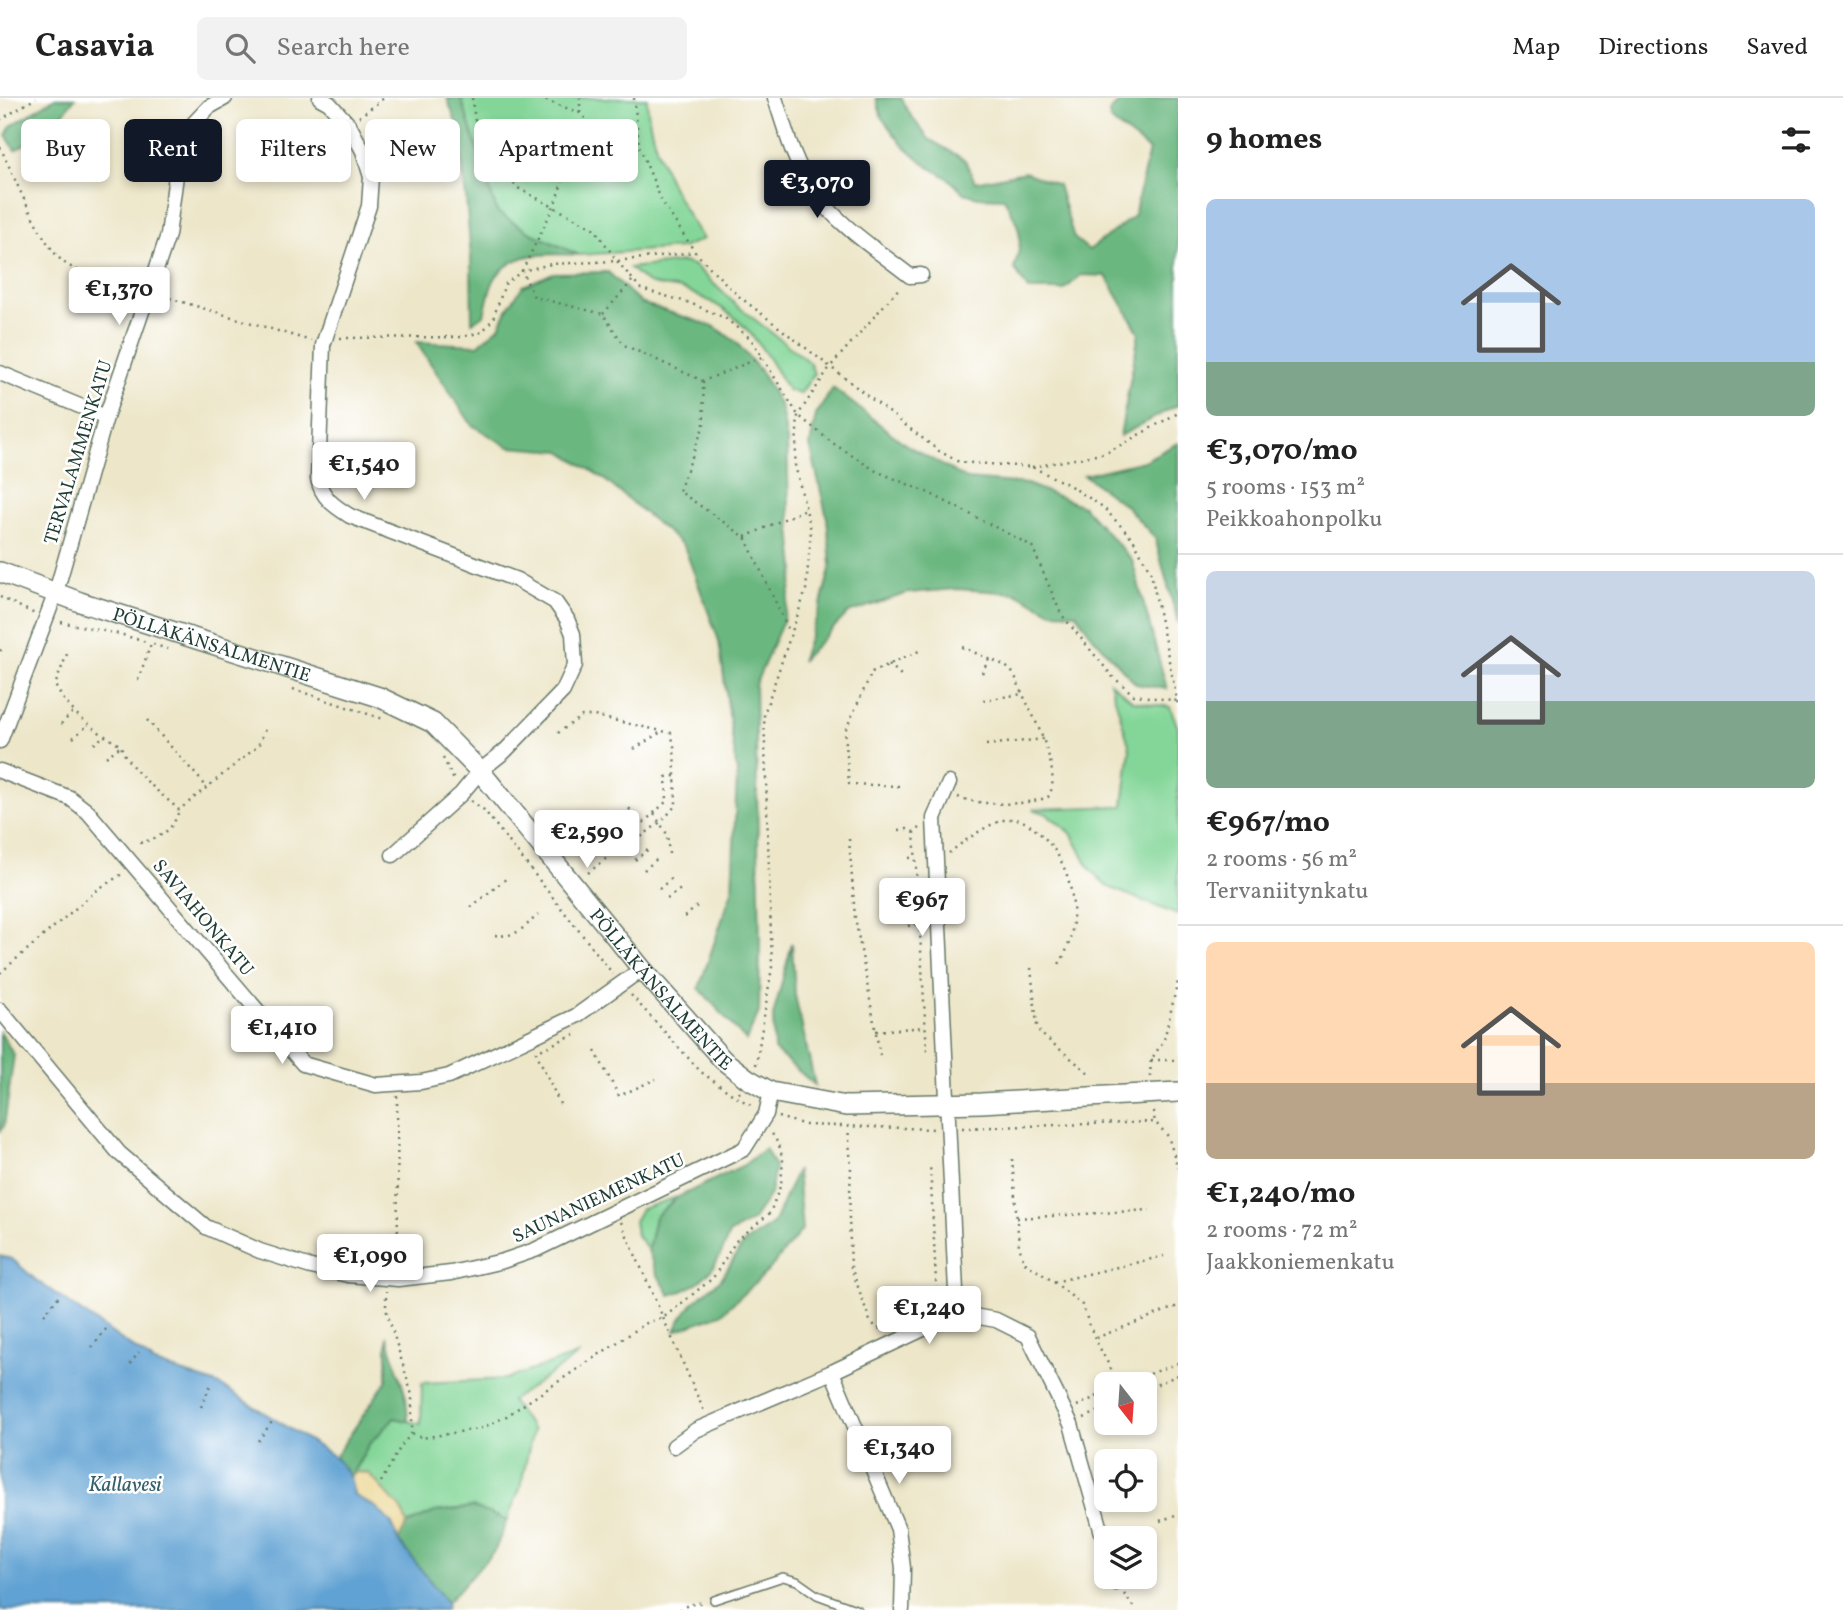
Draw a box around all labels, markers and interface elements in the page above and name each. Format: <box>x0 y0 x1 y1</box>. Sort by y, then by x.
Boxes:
search box <box>197 17 687 80</box>
text: Casavia <box>35 25 155 71</box>
icon: search <box>221 29 259 67</box>
text: Search here <box>277 30 410 66</box>
text: Map <box>1512 31 1560 65</box>
text: Directions <box>1598 31 1708 65</box>
text: Saved <box>1746 31 1808 65</box>
chip: Buy <box>21 119 110 182</box>
chip: Rent <box>124 119 222 182</box>
chip: Filters <box>236 119 351 182</box>
chip: New <box>365 119 460 182</box>
chip: Apartment <box>474 119 638 182</box>
text: 9 homes <box>1206 119 1322 161</box>
icon: filters <box>1777 121 1815 159</box>
pin: €3,070 <box>760 160 874 220</box>
text: €3,070 <box>780 167 854 199</box>
icon: home <box>1448 245 1574 371</box>
pin: €1,370 <box>62 268 176 327</box>
text: €1,370 <box>85 274 153 306</box>
street label: TERVALAMMENKATU <box>39 357 119 548</box>
text: €3,070/mo <box>1206 430 1358 472</box>
pin: €1,540 <box>307 442 421 502</box>
text: €1,540 <box>328 449 400 481</box>
text: 5 rooms · 153 m² <box>1206 472 1365 504</box>
text: Peikkoahonpolku <box>1206 504 1382 536</box>
street label: PÖLLÄKÄNSALMENTIE <box>109 602 314 690</box>
icon: home <box>1448 617 1574 743</box>
text: €967/mo <box>1206 802 1330 844</box>
pin: €2,590 <box>530 810 644 870</box>
text: €2,590 <box>550 817 624 849</box>
text: 2 rooms · 56 m² <box>1206 844 1357 876</box>
street label: SAVIAHONKATU <box>146 854 259 982</box>
text: Tervaniitynkatu <box>1206 876 1369 908</box>
pin: €967 <box>881 878 963 938</box>
text: €967 <box>895 885 949 917</box>
street label: PÖLLÄKÄNSALMENTIE <box>583 904 737 1078</box>
icon: home <box>1448 988 1574 1114</box>
pin: €1,410 <box>225 1006 339 1066</box>
text: €1,410 <box>247 1013 317 1045</box>
street label: SAUNANIEMENKATU <box>508 1147 689 1250</box>
text: €1,240/mo <box>1206 1173 1355 1215</box>
text: 2 rooms · 72 m² <box>1206 1215 1357 1247</box>
pin: €1,090 <box>313 1234 427 1294</box>
text: €1,090 <box>333 1241 407 1273</box>
text: Jaakkoniemenkatu <box>1206 1247 1395 1279</box>
pin: €1,240 <box>872 1286 986 1346</box>
text: €1,240 <box>893 1293 965 1325</box>
north arrow <box>1094 1372 1157 1435</box>
map controls <box>1094 1372 1157 1589</box>
pin: €1,340 <box>842 1426 956 1486</box>
text: €1,340 <box>863 1433 935 1465</box>
button: locate <box>1094 1449 1157 1512</box>
water label: Kallavesi <box>88 1471 162 1500</box>
button: layers <box>1094 1526 1157 1589</box>

